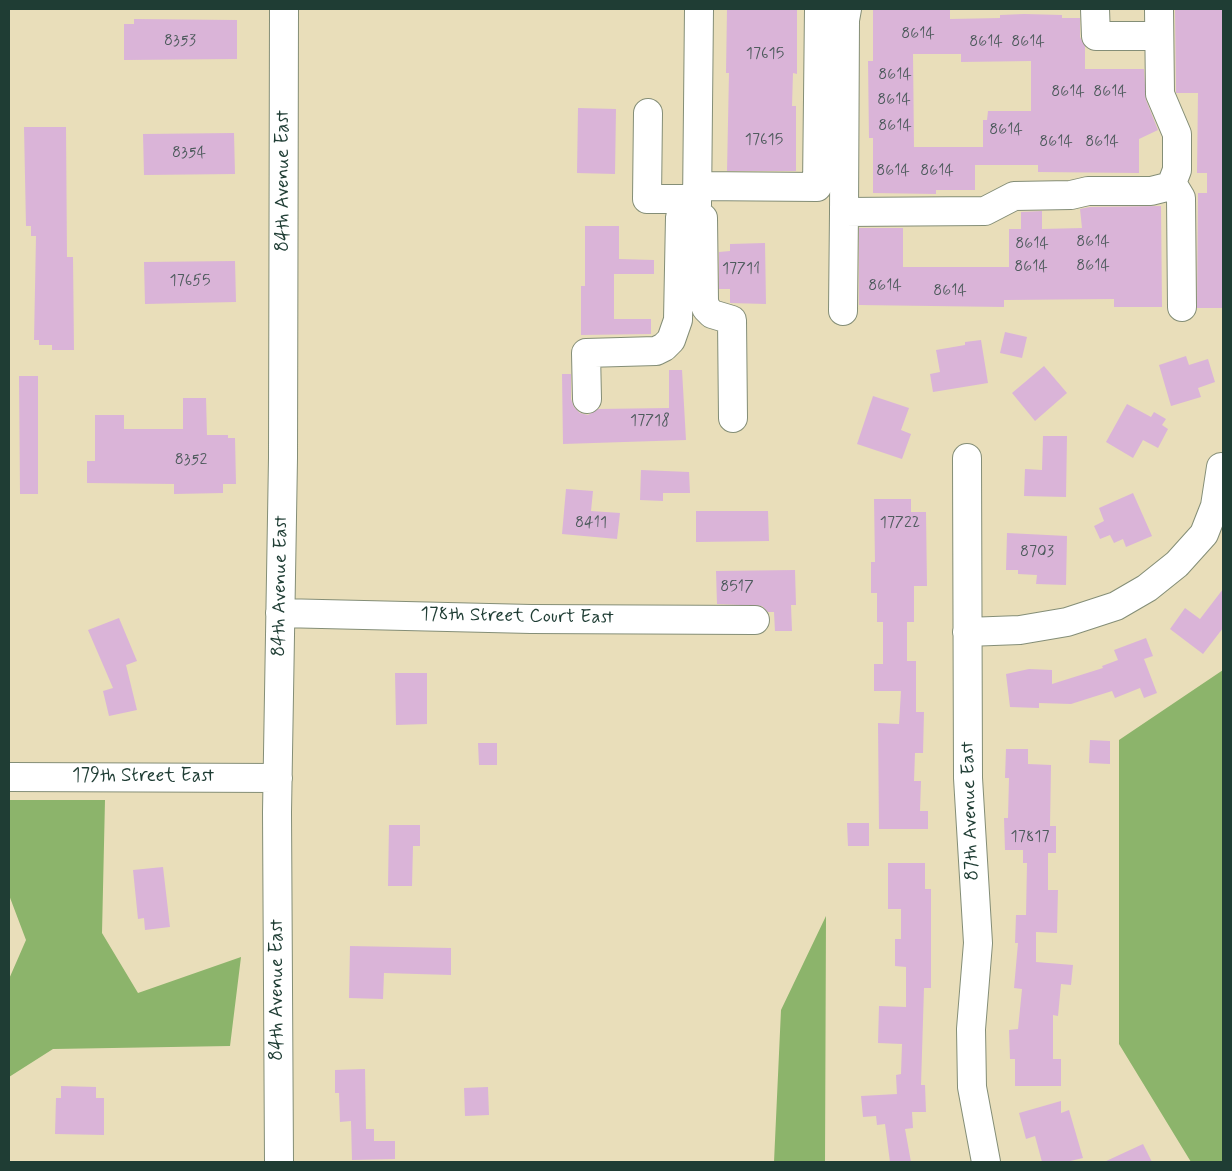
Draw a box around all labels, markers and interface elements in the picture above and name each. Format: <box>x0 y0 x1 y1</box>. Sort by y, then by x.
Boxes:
house number: 8614 <box>901 25 935 45</box>
house number: 8353 <box>164 32 196 52</box>
house number: 8614 <box>969 33 1003 53</box>
house number: 8614 <box>1011 33 1045 53</box>
house number: 17615 <box>746 45 784 65</box>
house number: 8614 <box>878 66 912 86</box>
house number: 8614 <box>1051 83 1085 103</box>
house number: 8614 <box>1093 83 1127 103</box>
house number: 8614 <box>877 91 911 111</box>
street label: 84th Avenue East <box>273 110 295 252</box>
house number: 8614 <box>878 117 912 137</box>
house number: 8614 <box>989 121 1023 141</box>
house number: 17615 <box>745 131 783 151</box>
house number: 8614 <box>1039 133 1073 153</box>
house number: 8614 <box>1085 133 1119 153</box>
house number: 8354 <box>172 144 206 164</box>
house number: 8614 <box>876 162 910 182</box>
house number: 8614 <box>920 162 954 182</box>
house number: 8614 <box>1076 233 1110 253</box>
house number: 8614 <box>1015 235 1049 255</box>
house number: 8614 <box>1076 257 1110 277</box>
house number: 8614 <box>1014 258 1048 278</box>
house number: 17711 <box>722 260 760 280</box>
house number: 17655 <box>170 272 210 292</box>
house number: 8614 <box>868 277 902 297</box>
house number: 8614 <box>933 282 967 302</box>
house number: 17718 <box>630 412 670 432</box>
house number: 8352 <box>175 451 207 471</box>
house number: 8411 <box>575 514 607 534</box>
house number: 17722 <box>880 514 920 534</box>
street label: 84th Avenue East <box>268 515 294 657</box>
house number: 8703 <box>1020 543 1054 563</box>
house number: 8517 <box>720 578 754 598</box>
street label: 178th Street Court East <box>420 604 614 630</box>
street label: 87th Avenue East <box>957 741 985 881</box>
street label: 179th Street East <box>72 766 214 788</box>
house number: 17817 <box>1010 828 1050 848</box>
street label: 84th Avenue East <box>267 919 289 1061</box>

